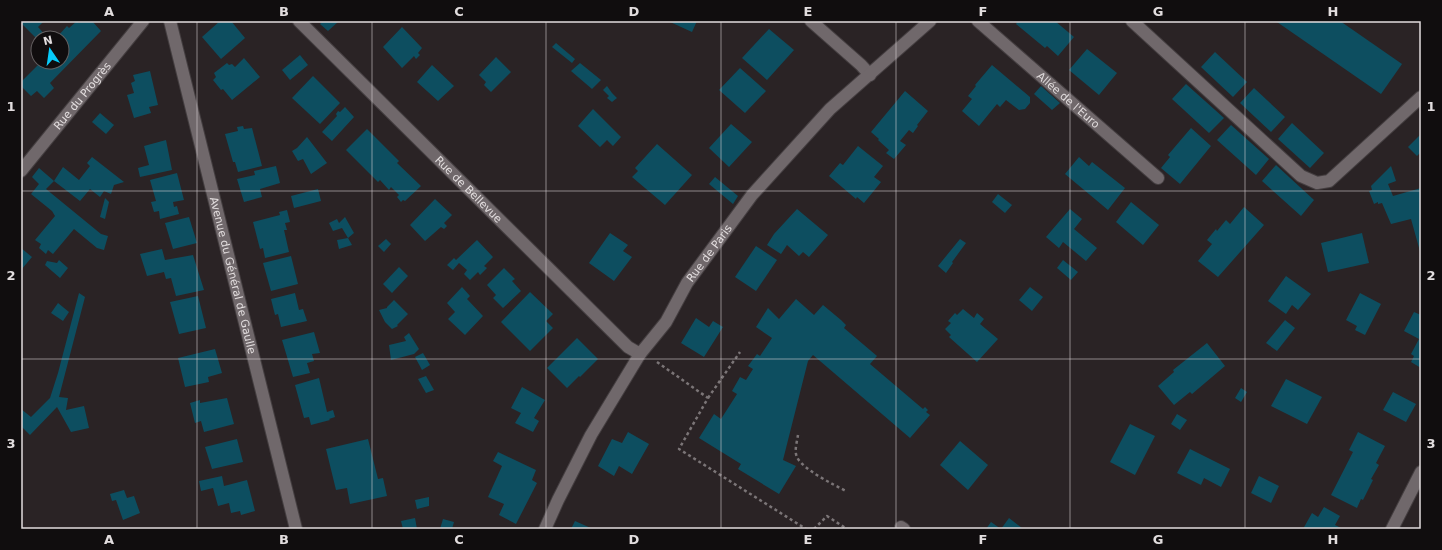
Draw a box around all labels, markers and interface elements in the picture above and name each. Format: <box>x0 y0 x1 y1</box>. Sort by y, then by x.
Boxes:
text: A <box>104 4 114 19</box>
text: B <box>279 4 289 19</box>
text: C <box>454 4 464 19</box>
text: D <box>629 4 640 19</box>
text: E <box>804 4 812 19</box>
text: F <box>979 4 987 19</box>
text: G <box>1153 4 1163 19</box>
text: H <box>1328 4 1338 19</box>
north arrow <box>30 30 70 70</box>
text: N <box>42 33 54 48</box>
street label: Rue du Progrès <box>51 59 114 132</box>
street label: Allée de l'Euro <box>1034 69 1103 131</box>
text: 1 <box>6 99 16 114</box>
text: 1 <box>1426 99 1436 114</box>
street label: Rue de Bellevue <box>433 153 505 225</box>
street label: Avenue du Général de Gaulle <box>207 195 259 355</box>
street label: Rue de Paris <box>684 222 735 284</box>
text: 2 <box>6 268 16 283</box>
text: 2 <box>1426 268 1436 283</box>
text: 3 <box>6 436 16 451</box>
text: 3 <box>1426 436 1436 451</box>
text: A <box>104 532 114 547</box>
text: B <box>279 532 289 547</box>
text: C <box>454 532 464 547</box>
text: D <box>629 532 640 547</box>
text: E <box>804 532 812 547</box>
text: F <box>979 532 987 547</box>
text: G <box>1153 532 1163 547</box>
text: H <box>1328 532 1338 547</box>

